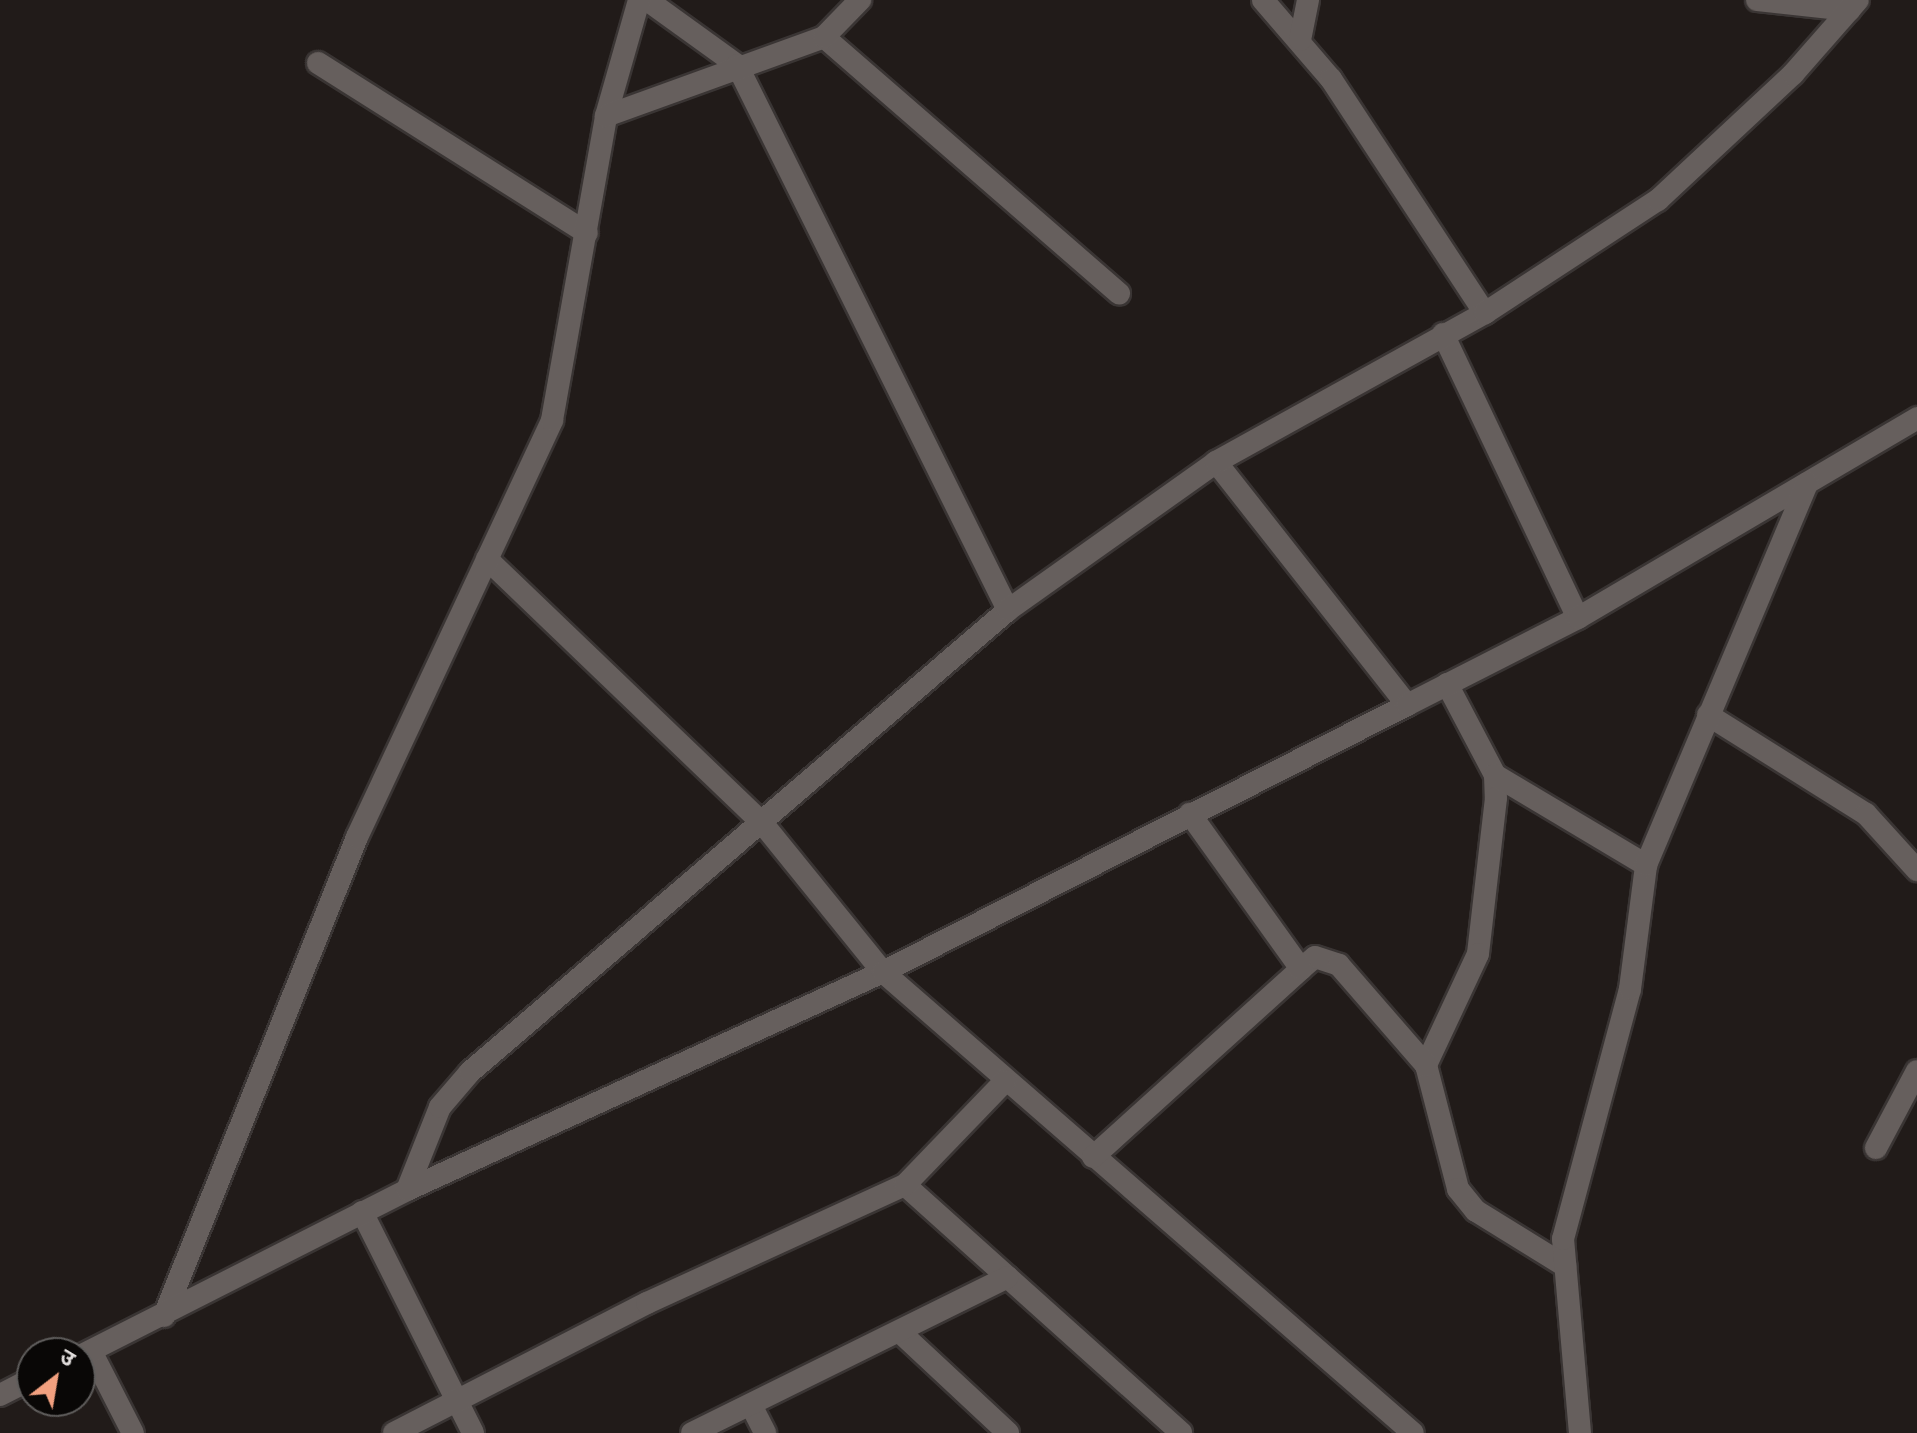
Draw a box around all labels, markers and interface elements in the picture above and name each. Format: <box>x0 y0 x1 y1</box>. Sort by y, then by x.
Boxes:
north arrow <box>16 1337 96 1417</box>
text: उ <box>55 1343 80 1373</box>

